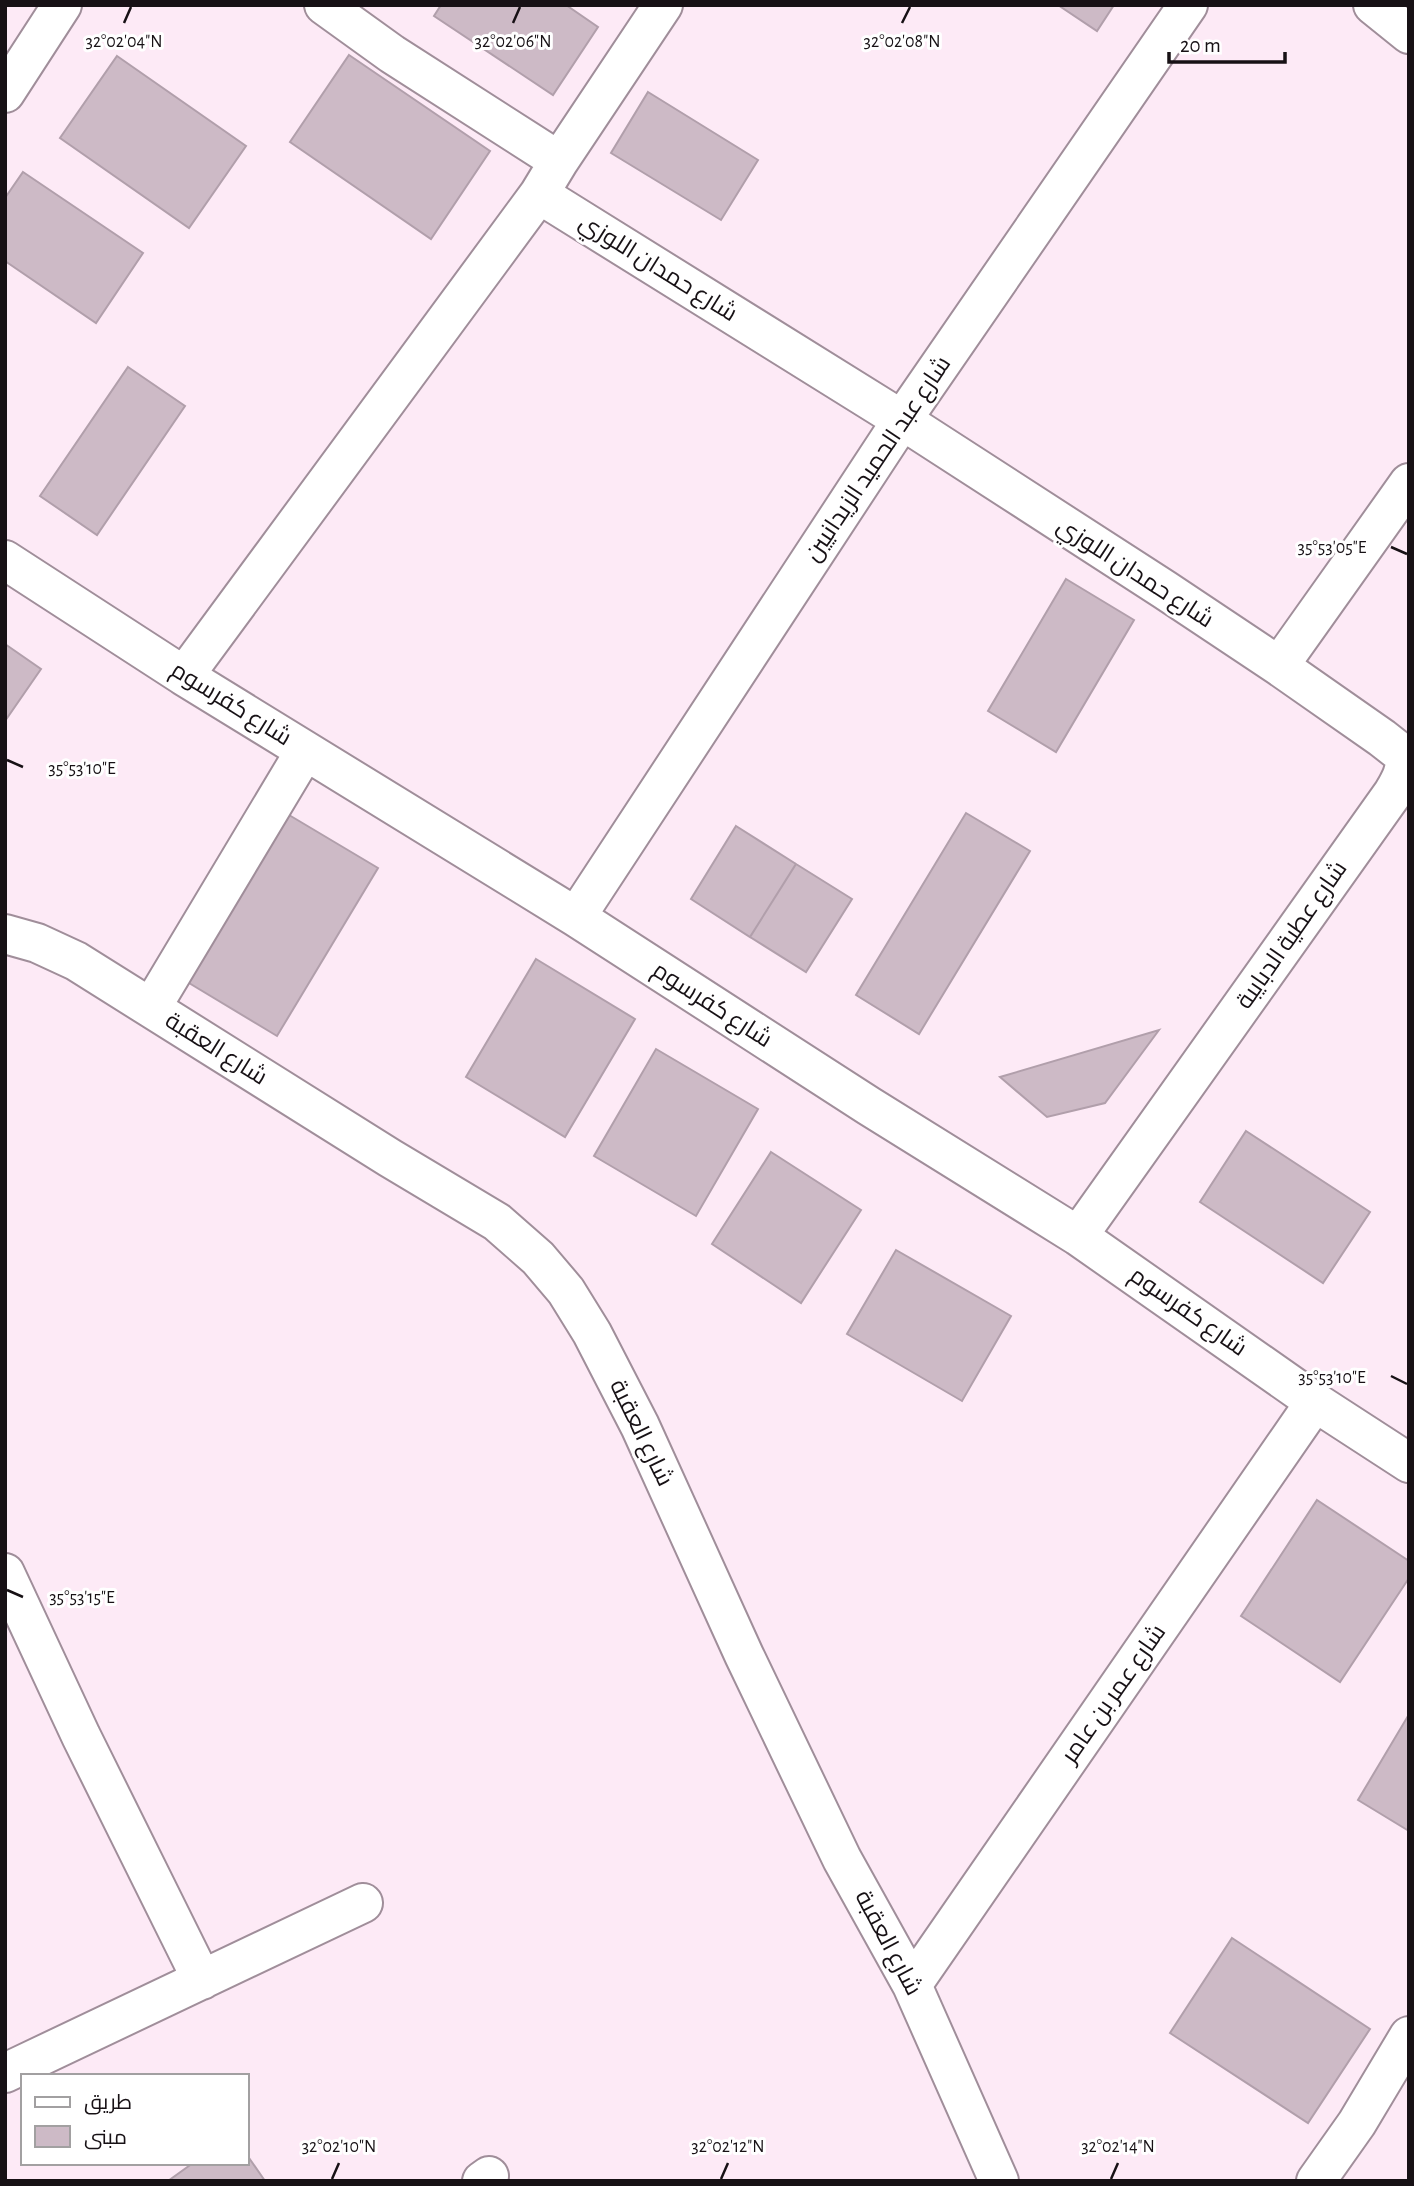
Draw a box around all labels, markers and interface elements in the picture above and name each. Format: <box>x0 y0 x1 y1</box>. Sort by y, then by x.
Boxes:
scale bar <box>1169 21 1284 65</box>
text: 32°02'04"N <box>85 33 163 51</box>
text: 32°02'06"N <box>475 33 551 51</box>
text: 32°02'08"N <box>864 33 940 51</box>
text: 20 m <box>1180 35 1221 56</box>
street label: شارع حمدان اللوزي <box>572 209 742 330</box>
street label: شارع عبد الحميد الزيدانيين <box>800 352 958 567</box>
street label: شارع حمدان اللوزي <box>1050 513 1218 637</box>
text: 35°53'05"E <box>1298 539 1367 557</box>
street label: شارع كفرسوم <box>165 657 296 753</box>
text: 35°53'10"E <box>48 760 116 778</box>
street label: شارع عطية الدبايبة <box>1231 856 1354 1015</box>
street label: شارع كفرسوم <box>646 957 776 1055</box>
street label: شارع العقبة <box>159 1007 272 1092</box>
street label: شارع كفرسوم <box>1123 1262 1251 1364</box>
text: 35°53'10"E <box>1298 1369 1366 1387</box>
street label: شارع العقبة <box>602 1376 678 1491</box>
text: 35°53'15"E <box>49 1589 115 1607</box>
street label: شارع عمر بن عامر <box>1055 1620 1173 1771</box>
street label: شارع العقبة <box>848 1886 926 2001</box>
legend <box>21 2074 248 2165</box>
text: طريق <box>84 2092 132 2115</box>
text: مبنى <box>84 2127 127 2150</box>
text: 32°02'10"N <box>302 2138 376 2156</box>
text: 32°02'12"N <box>691 2138 765 2156</box>
text: 32°02'14"N <box>1081 2138 1155 2156</box>

